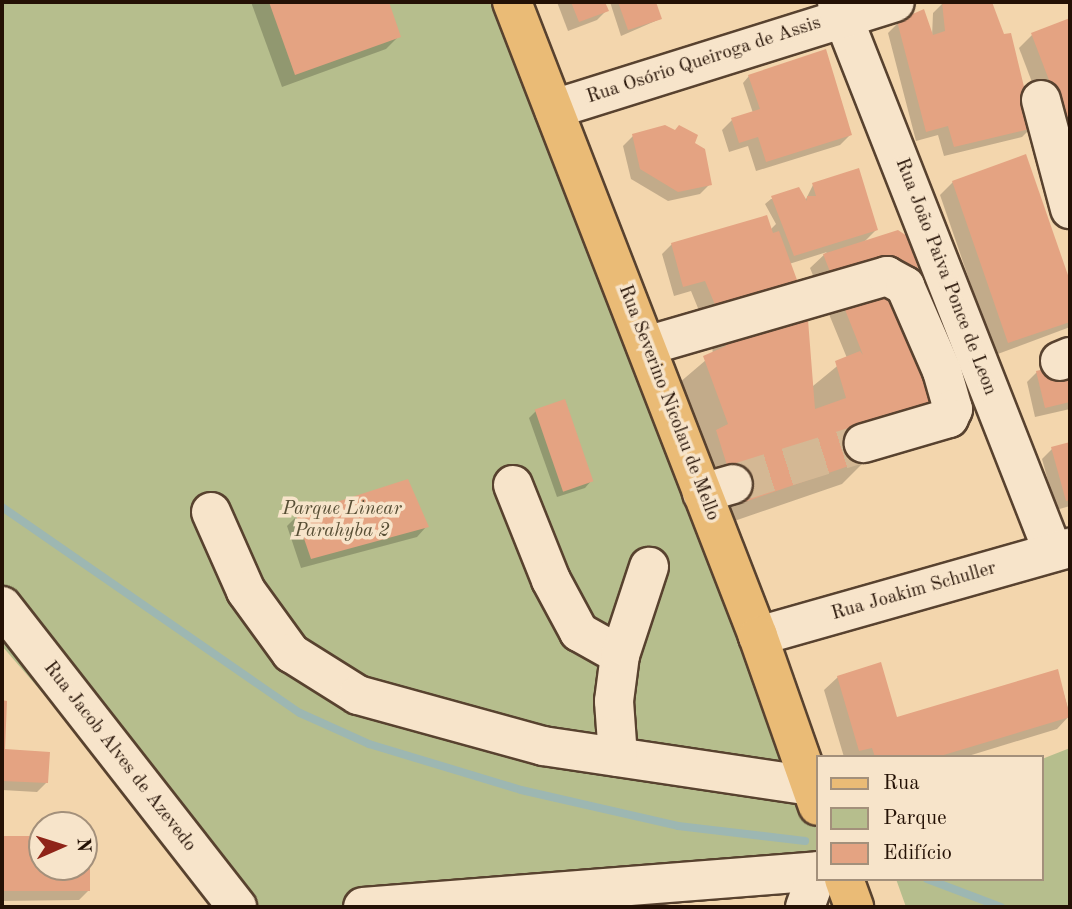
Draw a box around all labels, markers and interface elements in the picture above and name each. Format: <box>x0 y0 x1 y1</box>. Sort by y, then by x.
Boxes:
street label: Rua Osório Queiroga de Assis <box>584 12 824 110</box>
street label: Rua João Paiva Ponce de Leon <box>889 155 1001 399</box>
street label: Rua Severino Nicolau de Mello <box>612 282 724 524</box>
park label: Parque Linear Parahyba 2 <box>282 499 402 543</box>
street label: Rua Joakim Schuller <box>829 558 999 626</box>
street label: Rua Jacob Alves de Azevedo <box>38 657 200 857</box>
legend <box>816 755 1044 881</box>
text: Rua <box>883 773 920 794</box>
text: Parque <box>883 808 947 829</box>
north arrow <box>28 811 98 881</box>
text: N <box>73 837 92 853</box>
text: Edifício <box>883 843 952 864</box>

